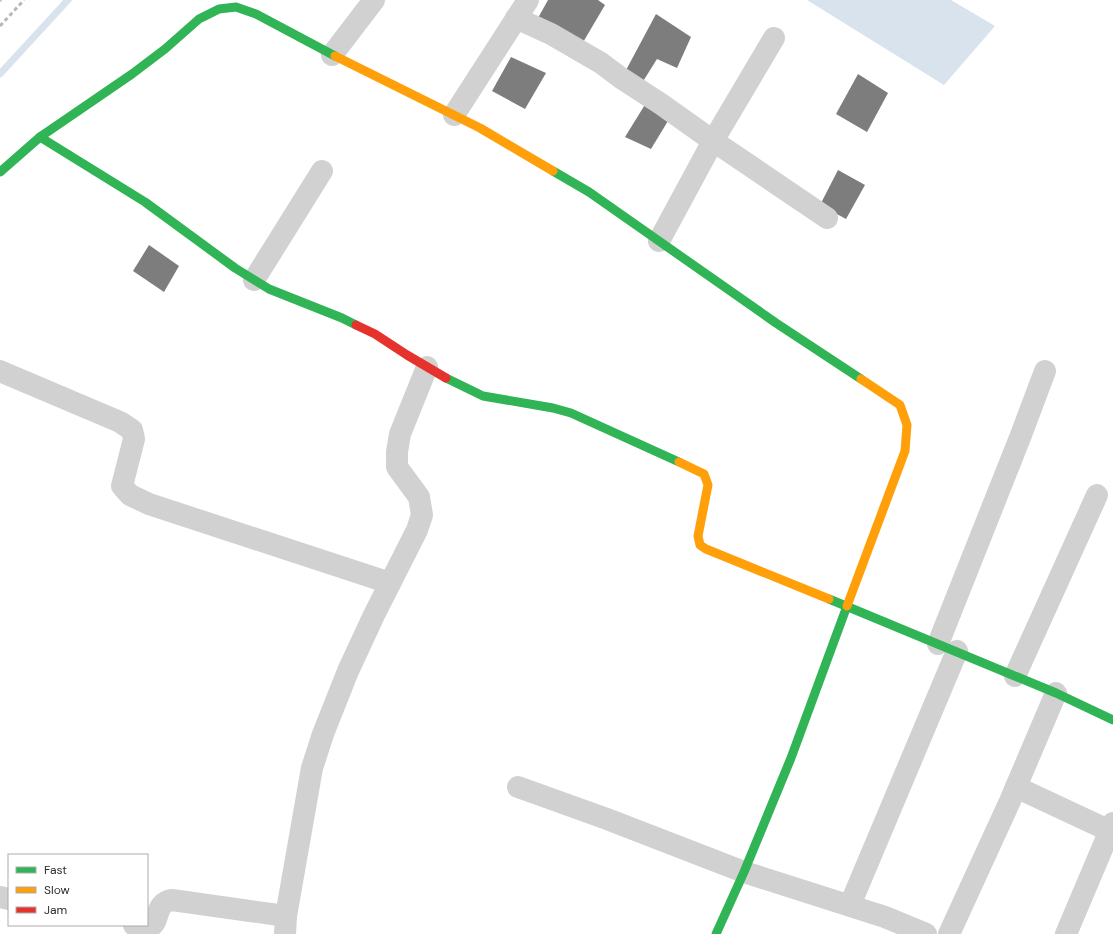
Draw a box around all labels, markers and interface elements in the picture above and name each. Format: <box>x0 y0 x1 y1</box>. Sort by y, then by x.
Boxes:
legend <box>8 854 148 926</box>
text: Fast <box>44 862 67 878</box>
text: Slow <box>44 882 70 898</box>
text: Jam <box>44 902 67 918</box>

